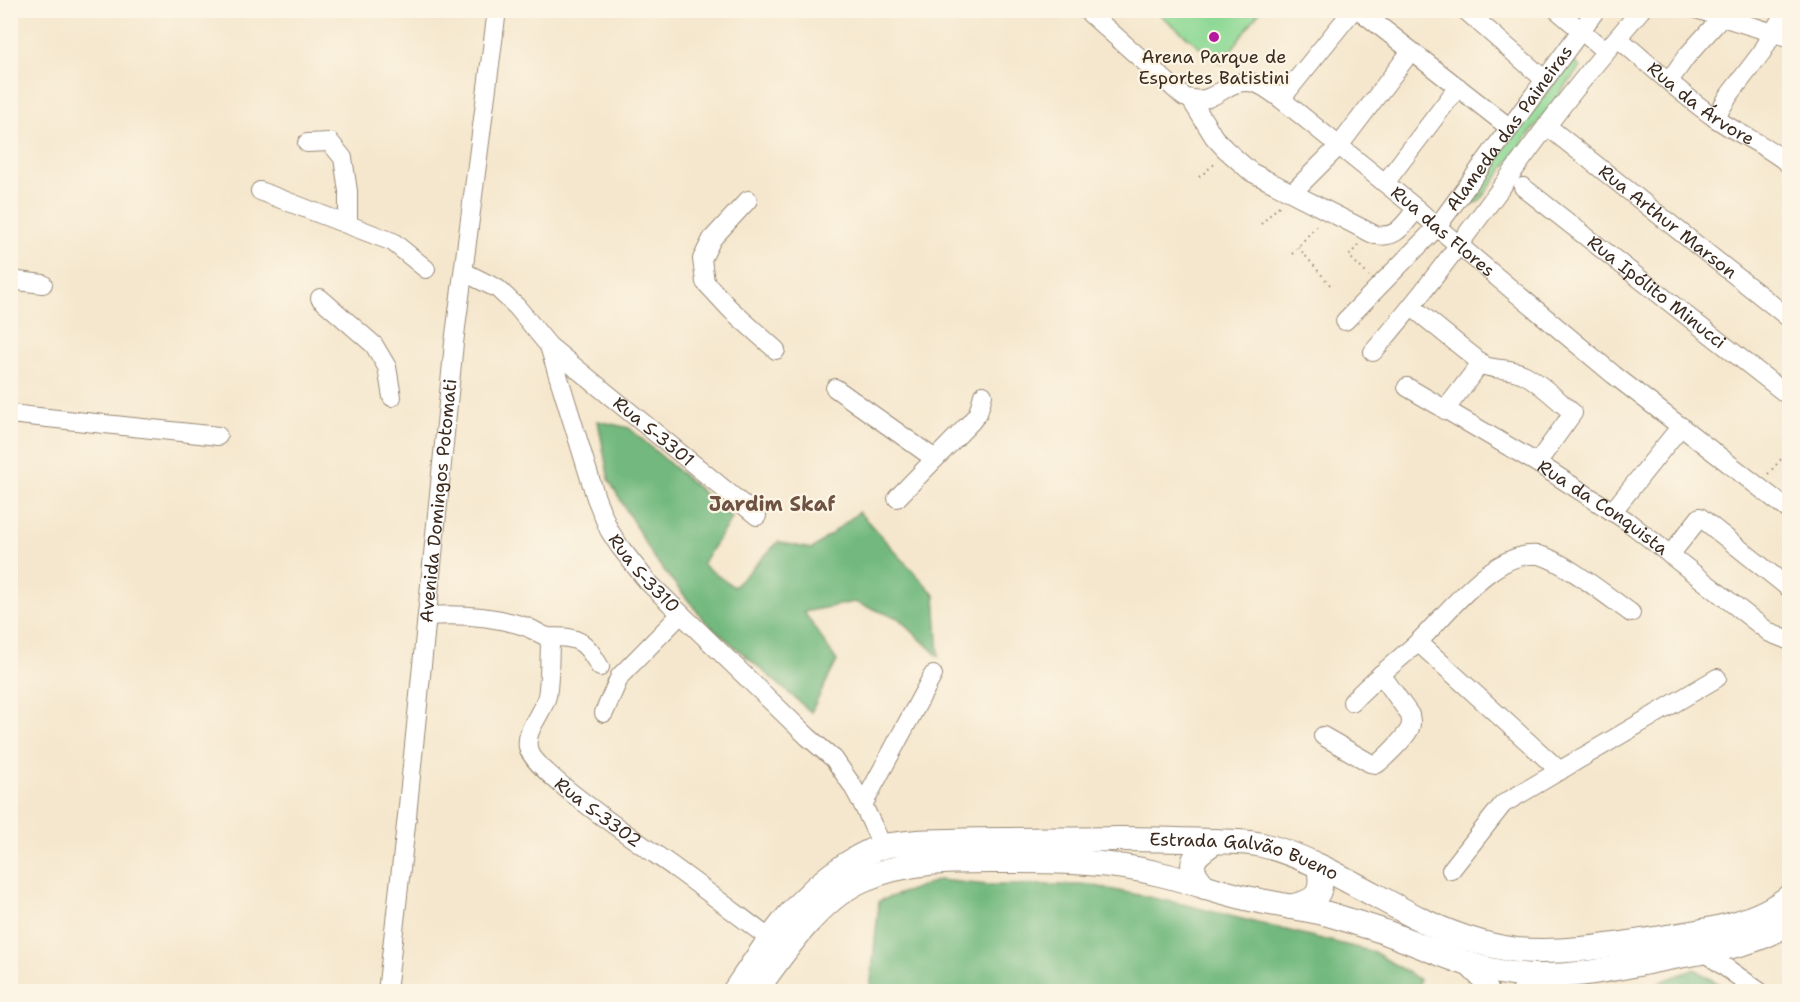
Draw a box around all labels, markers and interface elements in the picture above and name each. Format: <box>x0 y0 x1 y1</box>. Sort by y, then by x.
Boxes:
marker: Arena Parque de Esportes Batistini <box>1207 30 1221 44</box>
street label: Alameda das Paineiras <box>1441 40 1578 216</box>
place label: Arena Parque de Esportes Batistini <box>1138 45 1290 90</box>
street label: Rua da Árvore <box>1642 56 1759 151</box>
street label: Rua Arthur Marson <box>1593 159 1742 284</box>
street label: Rua das Flores <box>1386 181 1500 282</box>
street label: Rua Ipólito Minucci <box>1582 230 1731 354</box>
street label: Avenida Domingos Potomati <box>414 378 462 624</box>
street label: Rua S-3301 <box>608 391 699 472</box>
street label: Rua da Conquista <box>1533 454 1673 561</box>
district label: Jardim Skaf <box>709 491 835 517</box>
street label: Rua S-3310 <box>603 529 685 618</box>
street label: Rua S-3302 <box>549 772 646 853</box>
street label: Estrada Galvão Bueno <box>1149 827 1343 886</box>

